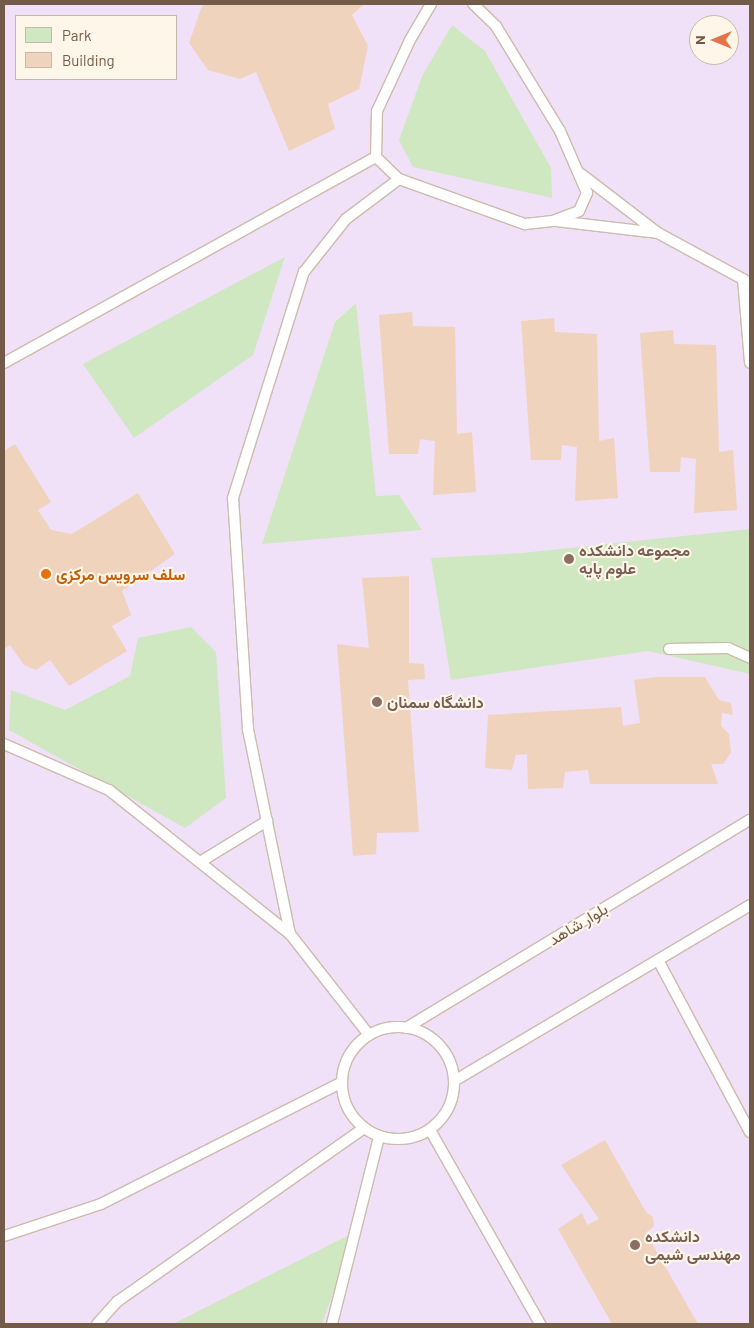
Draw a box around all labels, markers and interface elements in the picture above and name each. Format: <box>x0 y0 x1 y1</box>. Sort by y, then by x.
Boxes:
legend <box>15 15 178 80</box>
north arrow <box>689 15 739 65</box>
text: Park <box>62 26 91 44</box>
text: N <box>691 35 708 45</box>
text: Building <box>62 51 115 69</box>
place label: مجموعه دانشکده علوم پایه <box>579 540 690 578</box>
marker: مجموعه دانشکده علوم پایه <box>563 553 575 565</box>
place label: سلف سرویس مرکزی <box>56 564 185 584</box>
marker: سلف سرویس مرکزی <box>40 568 52 580</box>
place label: دانشگاه سمنان <box>387 692 484 712</box>
marker: دانشگاه سمنان <box>371 696 383 708</box>
street label: بلوار شاهد <box>545 899 611 949</box>
place label: دانشکده مهندسی شیمی <box>645 1226 741 1264</box>
marker: دانشکده مهندسی شیمی <box>629 1239 641 1251</box>

